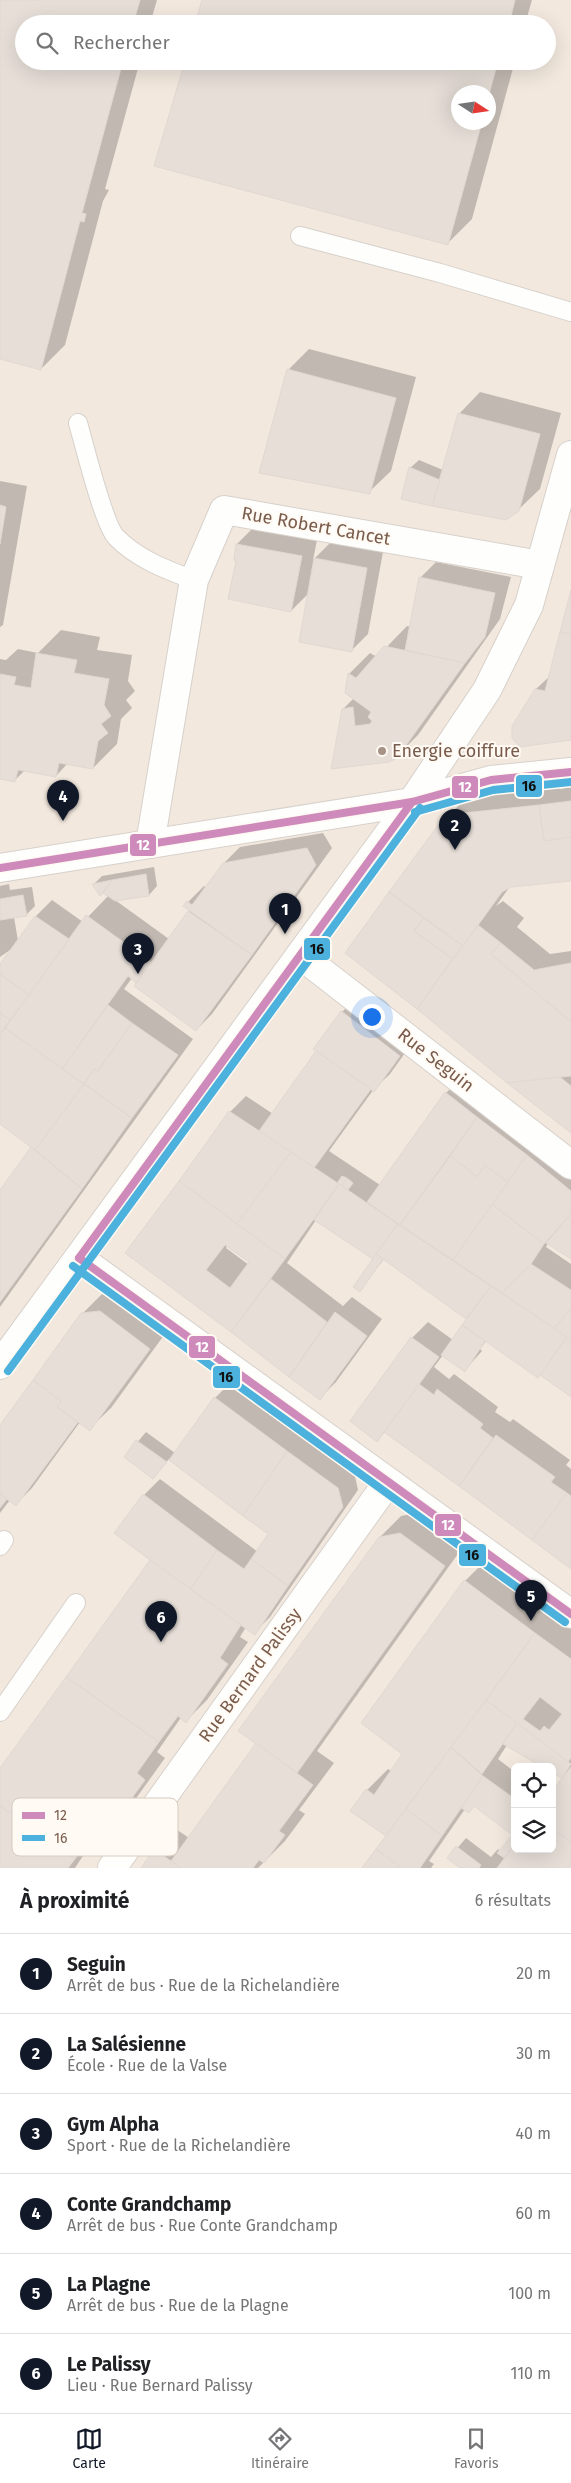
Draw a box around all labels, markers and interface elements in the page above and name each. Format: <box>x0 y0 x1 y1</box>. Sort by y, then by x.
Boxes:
search box <box>15 15 556 70</box>
icon: search <box>33 29 61 57</box>
text: Rechercher <box>73 31 170 54</box>
north arrow <box>451 85 496 130</box>
street label: Rue Robert Cancet <box>240 502 393 550</box>
place label: Energie coiffure <box>392 740 520 762</box>
marker: Energie coiffure <box>376 745 388 757</box>
line badge: 16 <box>515 774 543 798</box>
line badge: 12 <box>451 775 479 799</box>
text: 16 <box>522 778 536 795</box>
text: 12 <box>458 779 472 796</box>
pin: 4 <box>47 780 79 821</box>
pin: 2 <box>439 809 471 850</box>
line badge: 12 <box>129 833 157 857</box>
text: 12 <box>136 837 150 854</box>
pin: 1 <box>269 893 301 934</box>
pin: 3 <box>122 933 154 974</box>
line badge: 16 <box>303 937 331 961</box>
text: 16 <box>310 941 324 958</box>
your location <box>359 1004 385 1030</box>
street label: Rue Seguin <box>393 1023 479 1097</box>
line badge: 12 <box>188 1335 216 1359</box>
text: 12 <box>195 1339 209 1356</box>
line badge: 16 <box>212 1365 241 1389</box>
text: 16 <box>219 1369 233 1386</box>
line badge: 12 <box>434 1513 462 1537</box>
text: 12 <box>441 1517 455 1534</box>
line badge: 16 <box>458 1543 487 1567</box>
text: 16 <box>465 1547 479 1564</box>
pin: 5 <box>515 1580 547 1621</box>
pin: 6 <box>145 1601 177 1642</box>
street label: Rue Bernard Palissy <box>194 1603 306 1746</box>
map controls <box>511 1763 556 1853</box>
button: locate <box>511 1763 556 1808</box>
legend <box>12 1798 178 1856</box>
text: 12 <box>54 1807 67 1824</box>
button: layers <box>511 1808 556 1853</box>
text: 16 <box>54 1830 68 1847</box>
text: À proximité <box>20 1888 129 1914</box>
text: 6 résultats <box>475 1891 551 1910</box>
text: Seguin <box>67 1953 126 1976</box>
text: 1 <box>32 1964 40 1983</box>
text: 20 m <box>516 1964 551 1983</box>
text: Arrêt de bus · Rue de la Richelandière <box>67 1976 340 1995</box>
text: La Salésienne <box>67 2033 186 2056</box>
text: 2 <box>32 2044 40 2063</box>
text: 30 m <box>516 2044 551 2063</box>
text: École · Rue de la Valse <box>67 2056 227 2075</box>
text: Gym Alpha <box>67 2113 159 2136</box>
text: 3 <box>32 2124 40 2143</box>
text: 40 m <box>516 2124 551 2143</box>
text: Sport · Rue de la Richelandière <box>67 2136 291 2155</box>
text: Conte Grandchamp <box>67 2193 231 2216</box>
text: 4 <box>31 2204 41 2223</box>
text: 60 m <box>516 2204 551 2223</box>
text: Arrêt de bus · Rue Conte Grandchamp <box>67 2216 338 2235</box>
text: La Plagne <box>67 2273 150 2296</box>
text: 5 <box>32 2284 40 2303</box>
text: 100 m <box>508 2284 551 2303</box>
text: Arrêt de bus · Rue de la Plagne <box>67 2296 289 2315</box>
text: Le Palissy <box>67 2353 151 2376</box>
text: 6 <box>31 2364 41 2383</box>
text: 110 m <box>510 2364 551 2383</box>
text: Lieu · Rue Bernard Palissy <box>67 2376 253 2395</box>
tab: Carte <box>73 2425 106 2472</box>
tab: Itinéraire <box>251 2425 309 2472</box>
tab: Favoris <box>454 2425 498 2472</box>

